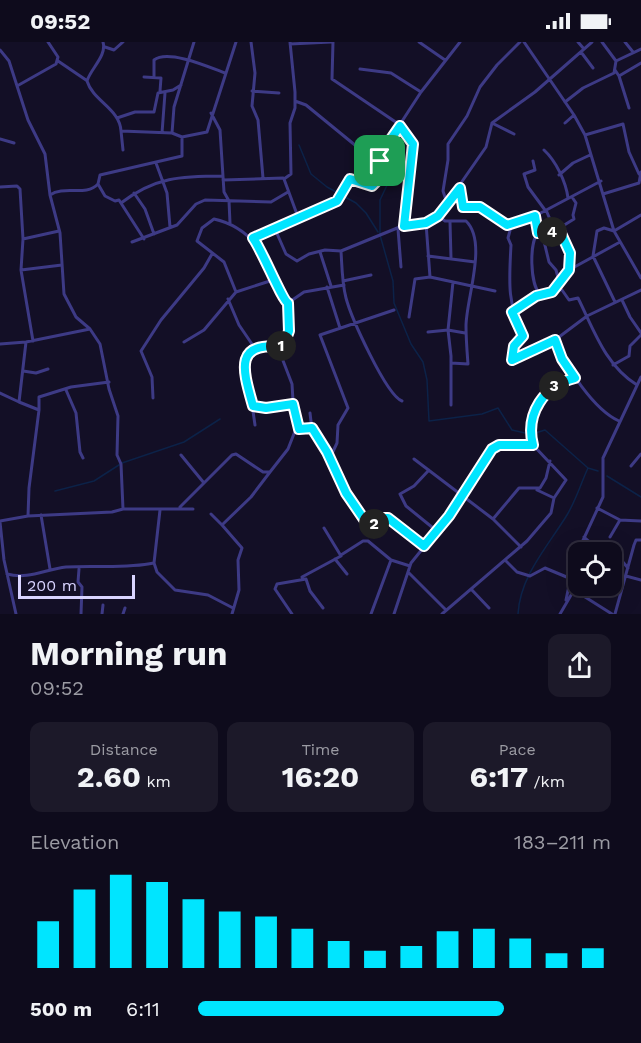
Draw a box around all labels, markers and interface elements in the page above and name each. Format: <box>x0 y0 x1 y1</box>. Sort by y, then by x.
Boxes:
text: 09:52 <box>30 9 90 34</box>
pin <box>354 135 405 186</box>
icon: arrive <box>363 144 396 177</box>
pin: 4 <box>537 217 567 247</box>
text: 4 <box>547 222 557 241</box>
pin: 1 <box>266 331 296 361</box>
text: 1 <box>278 336 284 355</box>
pin: 3 <box>539 371 569 401</box>
text: 3 <box>549 376 559 395</box>
pin: 2 <box>359 509 389 539</box>
text: 2 <box>369 514 379 533</box>
map controls <box>568 542 622 596</box>
button: locate <box>568 542 622 596</box>
scale bar <box>18 572 135 600</box>
text: 200 m <box>27 576 77 595</box>
text: Morning run <box>30 634 227 673</box>
button: share <box>548 634 611 697</box>
text: 09:52 <box>30 676 84 700</box>
text: Distance <box>90 740 158 759</box>
text: Time <box>301 740 340 759</box>
text: Pace <box>499 740 536 759</box>
text: 2.60 <box>77 759 141 794</box>
text: 16:20 <box>282 759 359 794</box>
text: 6:17 <box>469 759 528 794</box>
text: km <box>141 772 171 791</box>
text: /km <box>528 772 565 791</box>
text: Elevation <box>30 830 119 854</box>
text: 183–211 m <box>514 830 611 854</box>
text: 500 m <box>30 997 92 1021</box>
text: 6:11 <box>126 997 160 1021</box>

